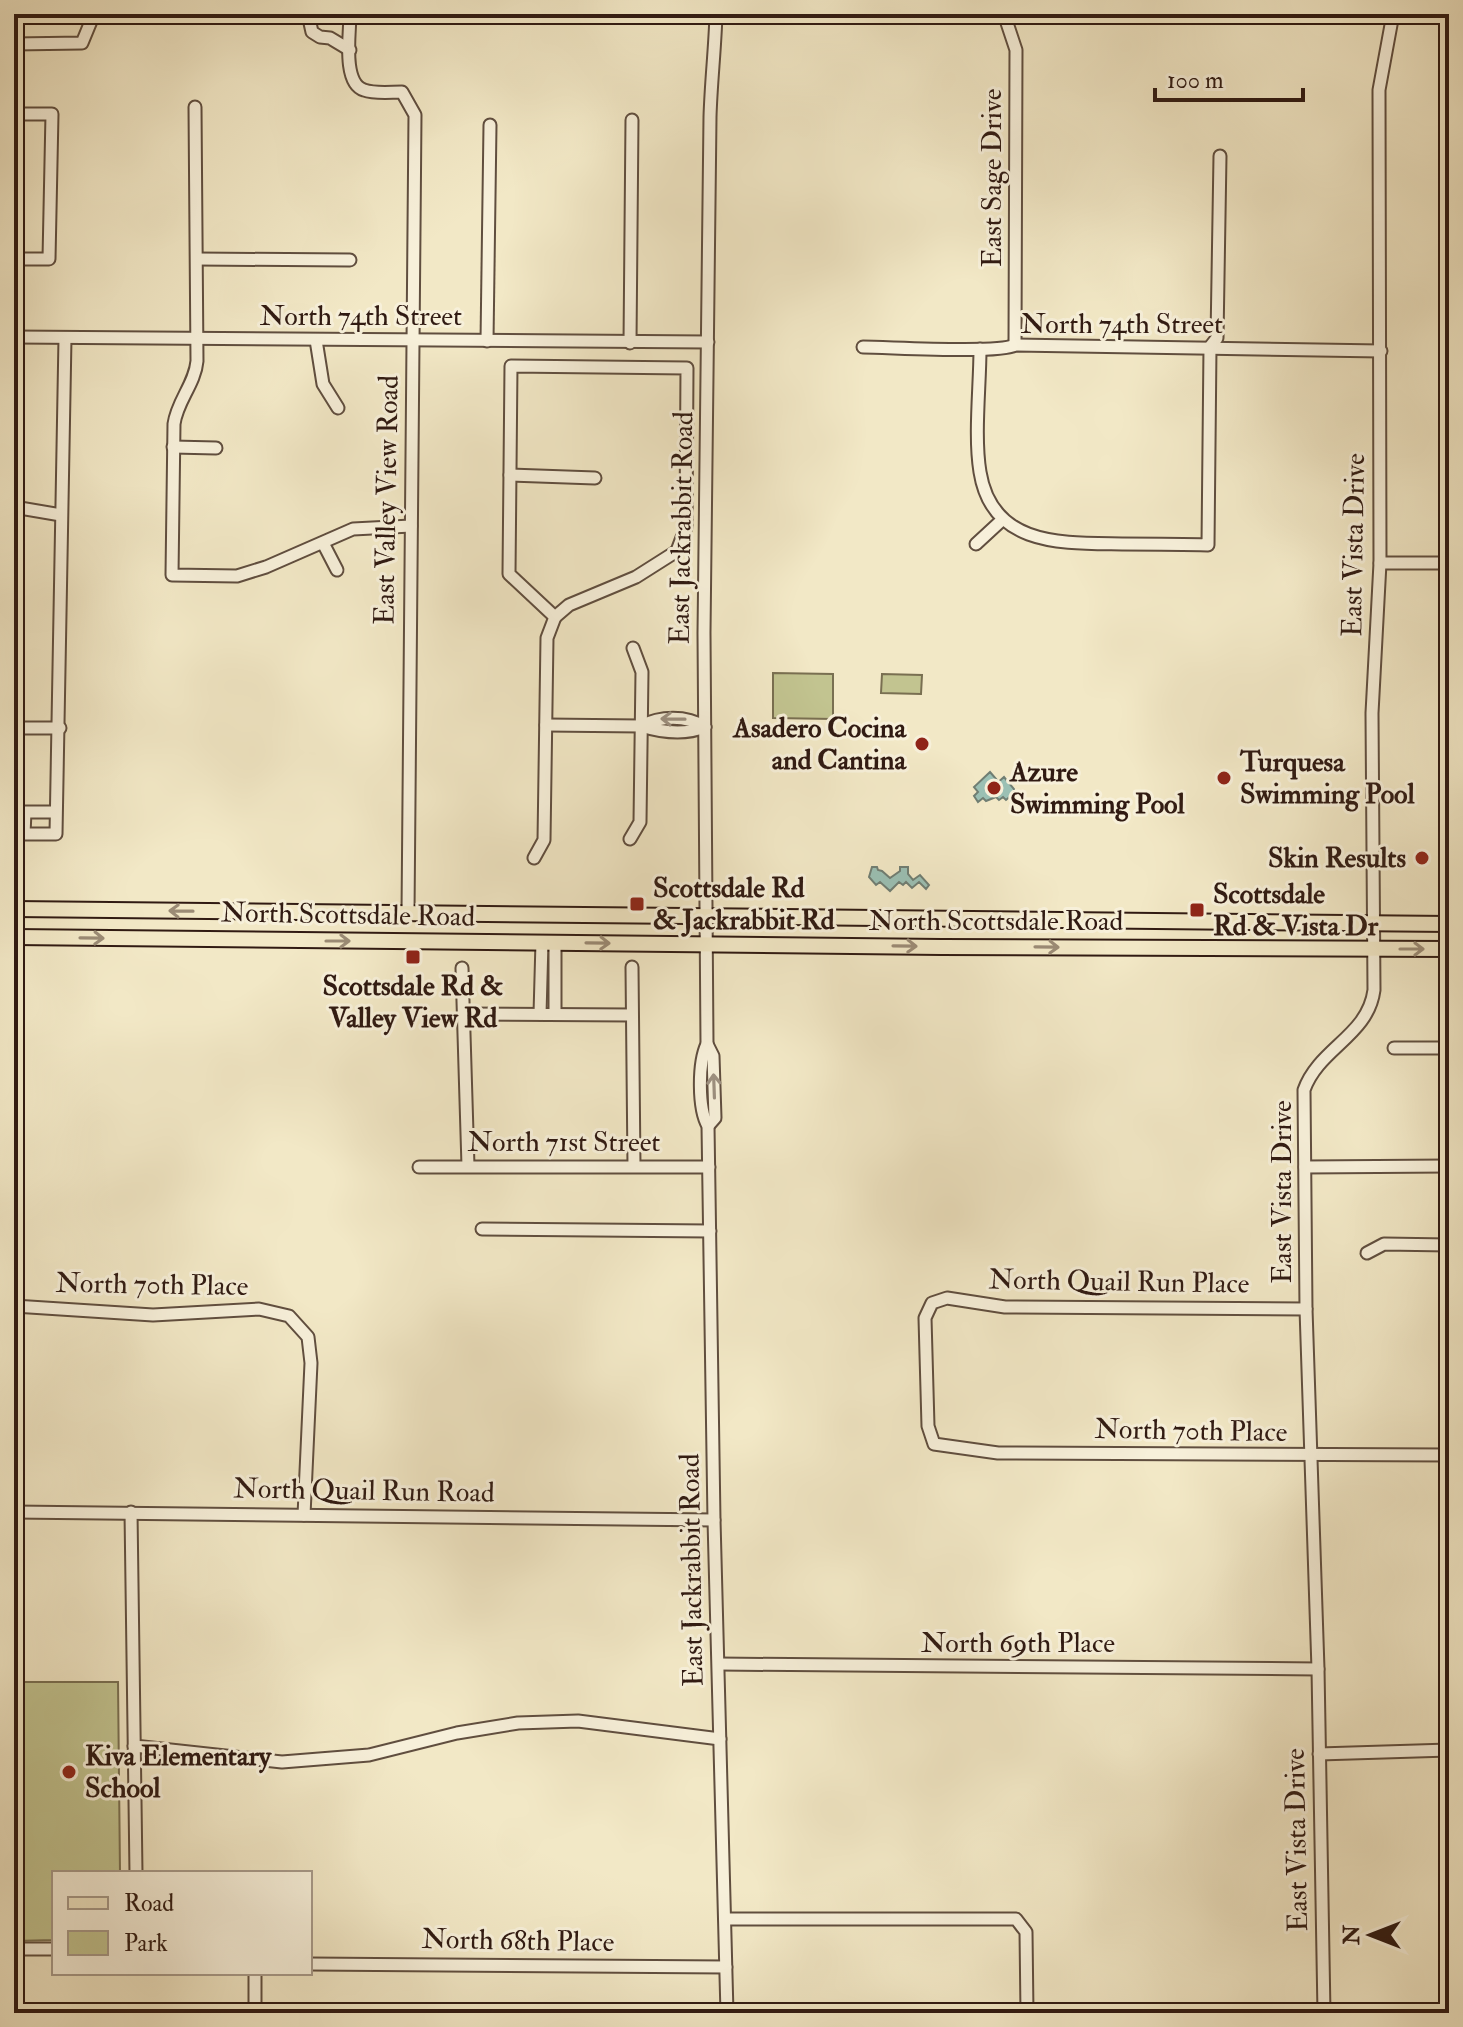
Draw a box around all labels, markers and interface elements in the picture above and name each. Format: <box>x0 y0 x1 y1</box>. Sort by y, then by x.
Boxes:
scale bar <box>1155 52 1303 102</box>
text: 100 m <box>1167 65 1224 96</box>
street label: East Sage Drive <box>975 88 1010 267</box>
street label: North 74th Street <box>260 299 462 334</box>
street label: North 74th Street <box>1021 307 1223 342</box>
street label: East Valley View Road <box>367 375 407 625</box>
street label: East Jackrabbit Road <box>662 411 702 645</box>
street label: East Vista Drive <box>1335 453 1373 637</box>
one-way arrow <box>660 711 687 727</box>
place label: Asadero Cocina and Cantina <box>732 711 907 778</box>
marker: Asadero Cocina and Cantina <box>913 735 931 753</box>
place label: Turquesa Swimming Pool <box>1239 745 1415 812</box>
place label: Azure Swimming Pool <box>1009 755 1185 822</box>
marker: Turquesa Swimming Pool <box>1215 769 1233 787</box>
marker: Azure Swimming Pool <box>985 779 1003 797</box>
place label: Skin Results <box>1268 841 1406 876</box>
marker: Skin Results <box>1413 849 1431 867</box>
place label: Scottsdale Rd & Jackrabbit Rd <box>653 871 835 938</box>
place label: Scottsdale Rd & Vista Dr <box>1213 877 1379 944</box>
street label: North Scottsdale Road <box>220 895 476 935</box>
marker: Scottsdale Rd & Jackrabbit Rd <box>628 895 646 913</box>
marker: Scottsdale Rd & Vista Dr <box>1188 901 1206 919</box>
one-way arrow <box>168 903 195 918</box>
street label: North Scottsdale Road <box>869 904 1123 939</box>
one-way arrow <box>78 930 105 946</box>
one-way arrow <box>324 933 351 949</box>
one-way arrow <box>584 935 611 951</box>
one-way arrow <box>891 939 918 954</box>
one-way arrow <box>1033 940 1060 955</box>
one-way arrow <box>1398 941 1425 957</box>
marker: Scottsdale Rd & Valley View Rd <box>404 948 422 966</box>
place label: Scottsdale Rd & Valley View Rd <box>323 969 503 1036</box>
one-way arrow <box>707 1073 722 1100</box>
street label: East Vista Drive <box>1265 1100 1300 1284</box>
street label: North 71st Street <box>468 1125 660 1160</box>
street label: North Quail Run Place <box>988 1262 1250 1302</box>
street label: North 70th Place <box>55 1266 249 1304</box>
street label: North 70th Place <box>1094 1412 1288 1450</box>
street label: East Jackrabbit Road <box>672 1453 712 1687</box>
street label: North Quail Run Road <box>233 1471 495 1511</box>
street label: North 69th Place <box>921 1626 1115 1661</box>
place label: Kiva Elementary School <box>85 1739 273 1806</box>
street label: East Vista Drive <box>1278 1748 1316 1932</box>
marker: Kiva Elementary School <box>60 1763 78 1781</box>
legend <box>52 1871 312 1975</box>
text: Road <box>124 1888 174 1919</box>
north arrow <box>1331 1895 1411 1975</box>
street label: North 68th Place <box>421 1922 615 1960</box>
text: N <box>1338 1925 1366 1946</box>
text: Park <box>124 1928 168 1959</box>

